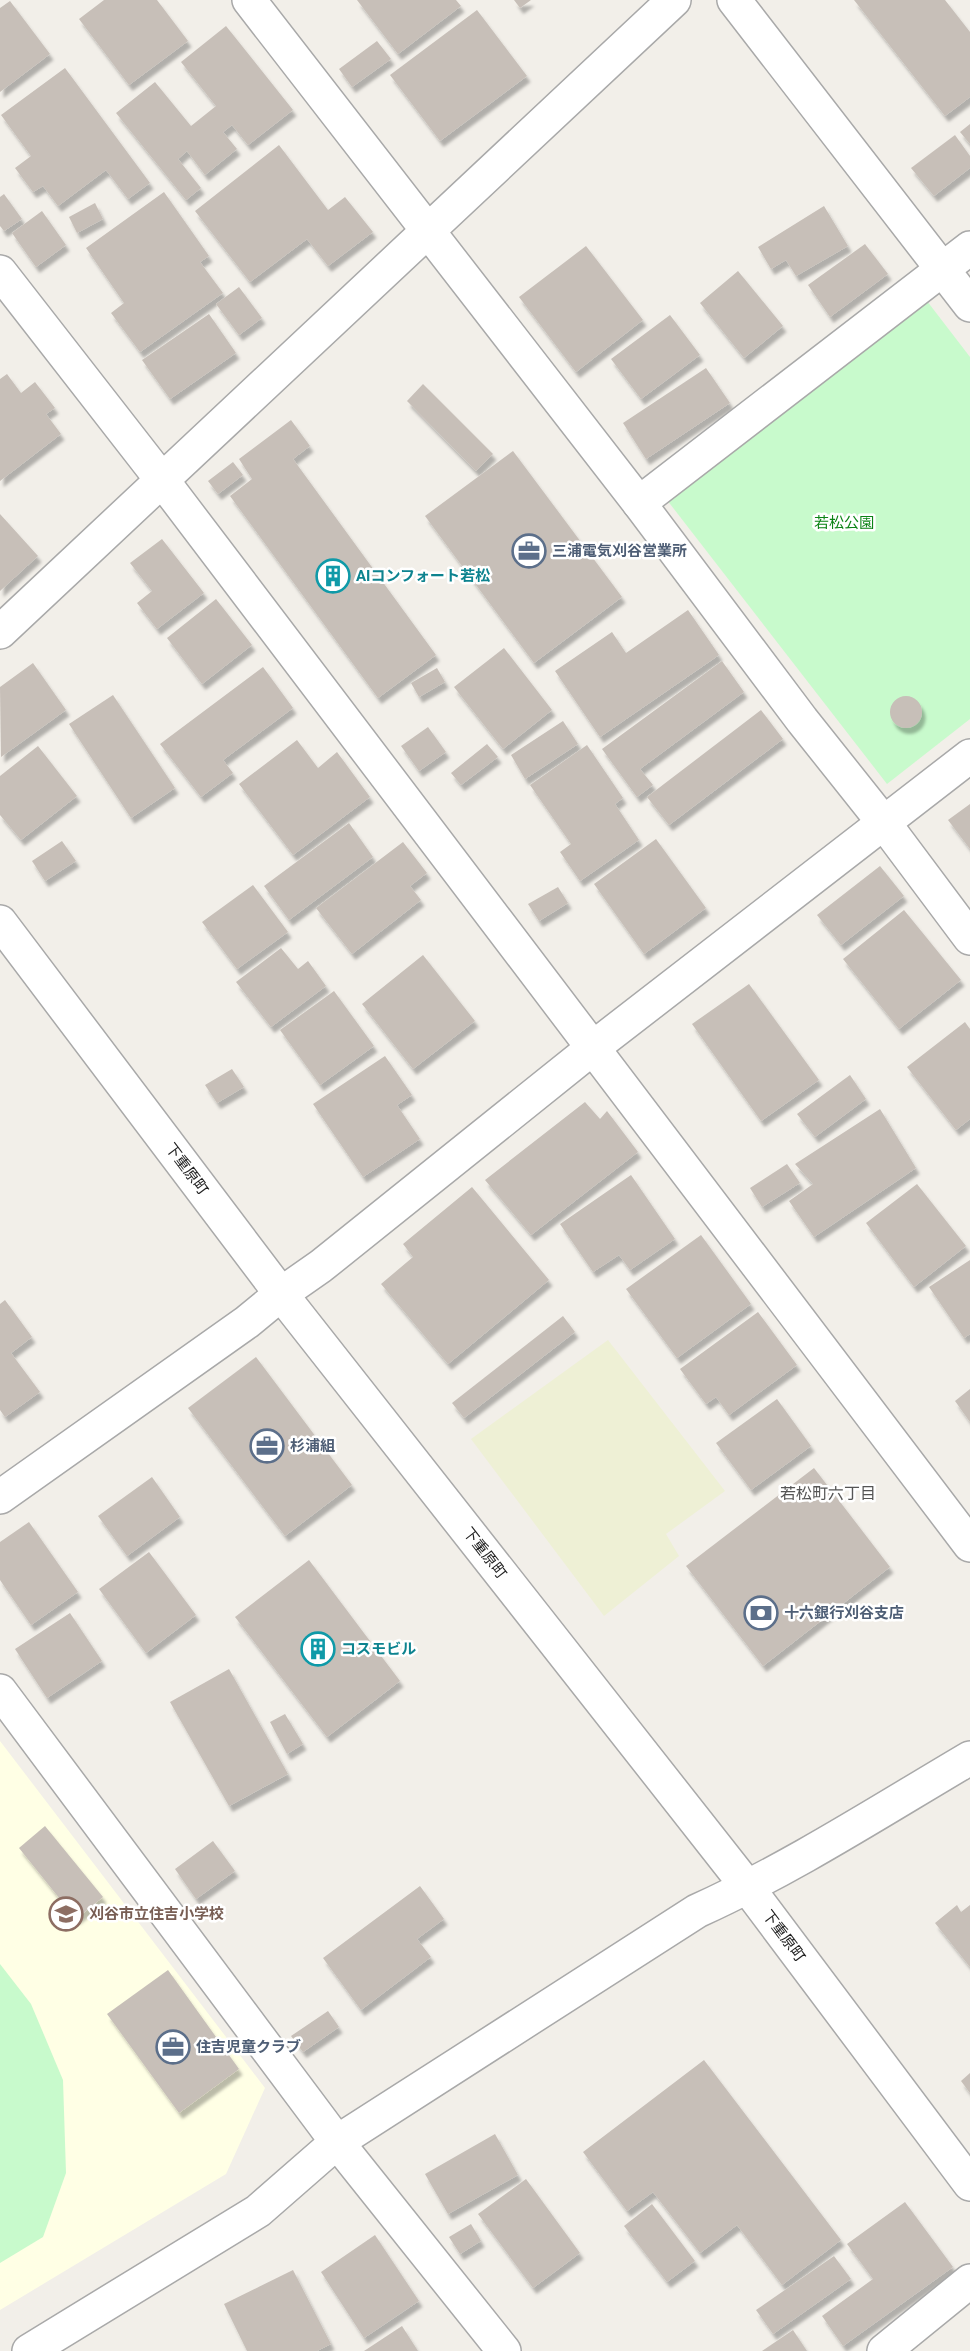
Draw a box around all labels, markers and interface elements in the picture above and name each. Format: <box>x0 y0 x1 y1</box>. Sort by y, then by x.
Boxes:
park label: 若松公園 <box>814 514 874 532</box>
office icon: 三浦電気刈谷営業所 <box>511 533 547 569</box>
place label: 三浦電気刈谷営業所 <box>552 542 687 560</box>
building icon: AIコンフォート若松 <box>315 558 351 594</box>
place label: AIコンフォート若松 <box>356 567 490 585</box>
street label: 下重原町 <box>162 1140 212 1198</box>
office icon: 杉浦組 <box>249 1428 285 1464</box>
place label: 杉浦組 <box>290 1437 335 1455</box>
district label: 若松町六丁目 <box>780 1484 876 1503</box>
street label: 下重原町 <box>459 1524 511 1582</box>
bank icon: 十六銀行刈谷支店 <box>743 1595 779 1631</box>
place label: 十六銀行刈谷支店 <box>784 1604 904 1622</box>
building icon: コスモビル <box>300 1631 336 1667</box>
place label: コスモビル <box>341 1640 416 1658</box>
school or university icon: 刈谷市立住吉小学校 <box>48 1896 84 1932</box>
place label: 刈谷市立住吉小学校 <box>89 1905 224 1923</box>
street label: 下重原町 <box>759 1907 809 1965</box>
office icon: 住吉児童クラブ <box>155 2029 191 2065</box>
place label: 住吉児童クラブ <box>196 2038 301 2056</box>

